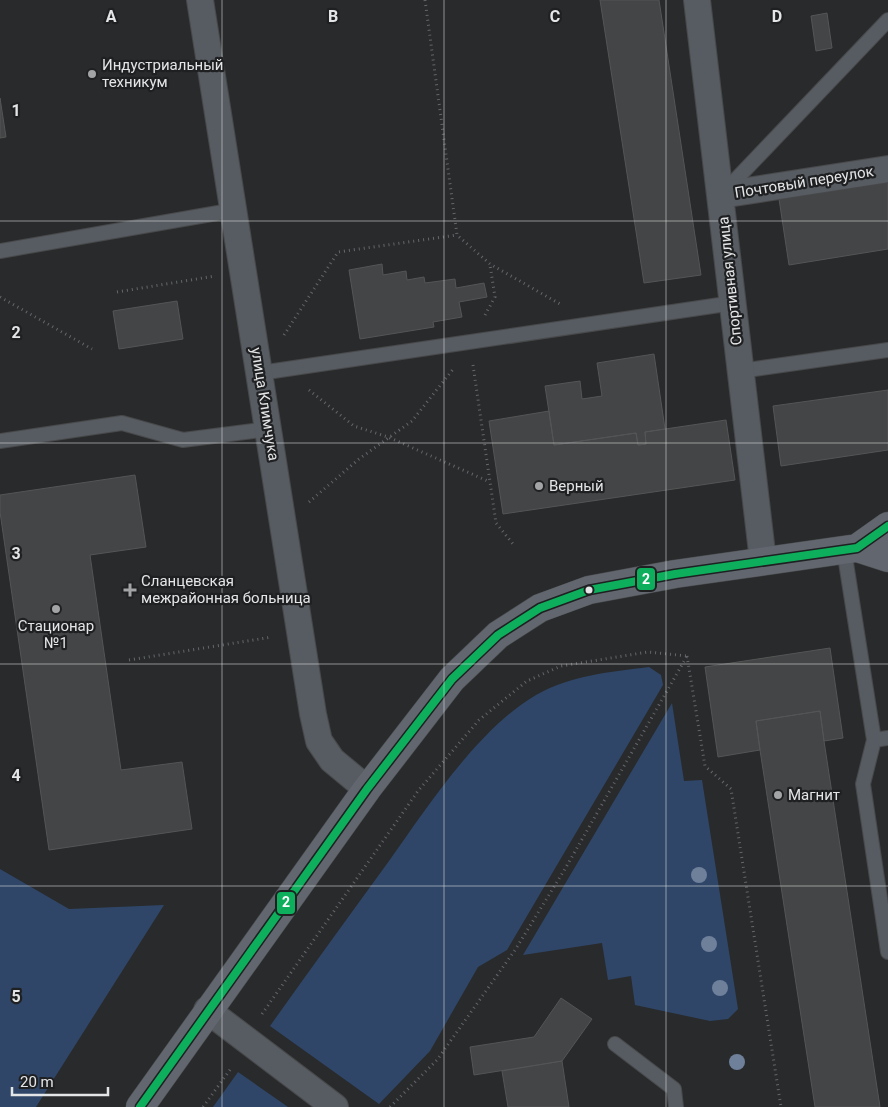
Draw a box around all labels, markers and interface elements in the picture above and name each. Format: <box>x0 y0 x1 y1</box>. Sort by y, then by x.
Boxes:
text: A <box>106 7 117 26</box>
text: B <box>328 7 338 26</box>
text: C <box>550 7 560 26</box>
text: D <box>772 7 782 26</box>
place label: Индустриальный техникум <box>102 56 223 91</box>
marker: Индустриальный техникум <box>86 68 98 80</box>
text: 1 <box>11 101 21 120</box>
street label: Почтовый переулок <box>733 162 875 202</box>
street label: Спортивная улица <box>714 216 746 346</box>
text: 2 <box>11 323 21 342</box>
street label: улица Климчука <box>247 346 283 462</box>
place label: Верный <box>549 477 604 495</box>
marker: Верный <box>533 480 545 492</box>
text: 3 <box>11 544 21 563</box>
line badge: 2 <box>636 567 656 591</box>
text: 2 <box>642 571 650 587</box>
place label: Сланцевская межрайонная больница <box>141 572 311 607</box>
marker: Сланцевская межрайонная больница <box>123 583 137 597</box>
unlabelled marker <box>584 585 594 595</box>
marker: Стационар №1 <box>50 603 62 615</box>
place label: Стационар №1 <box>18 617 94 652</box>
text: 4 <box>11 766 21 785</box>
place label: Магнит <box>788 786 840 804</box>
marker: Магнит <box>772 789 784 801</box>
line badge: 2 <box>276 891 296 915</box>
text: 2 <box>282 894 290 910</box>
text: 5 <box>11 987 21 1006</box>
scale bar <box>12 1064 109 1096</box>
text: 20 m <box>20 1073 54 1091</box>

